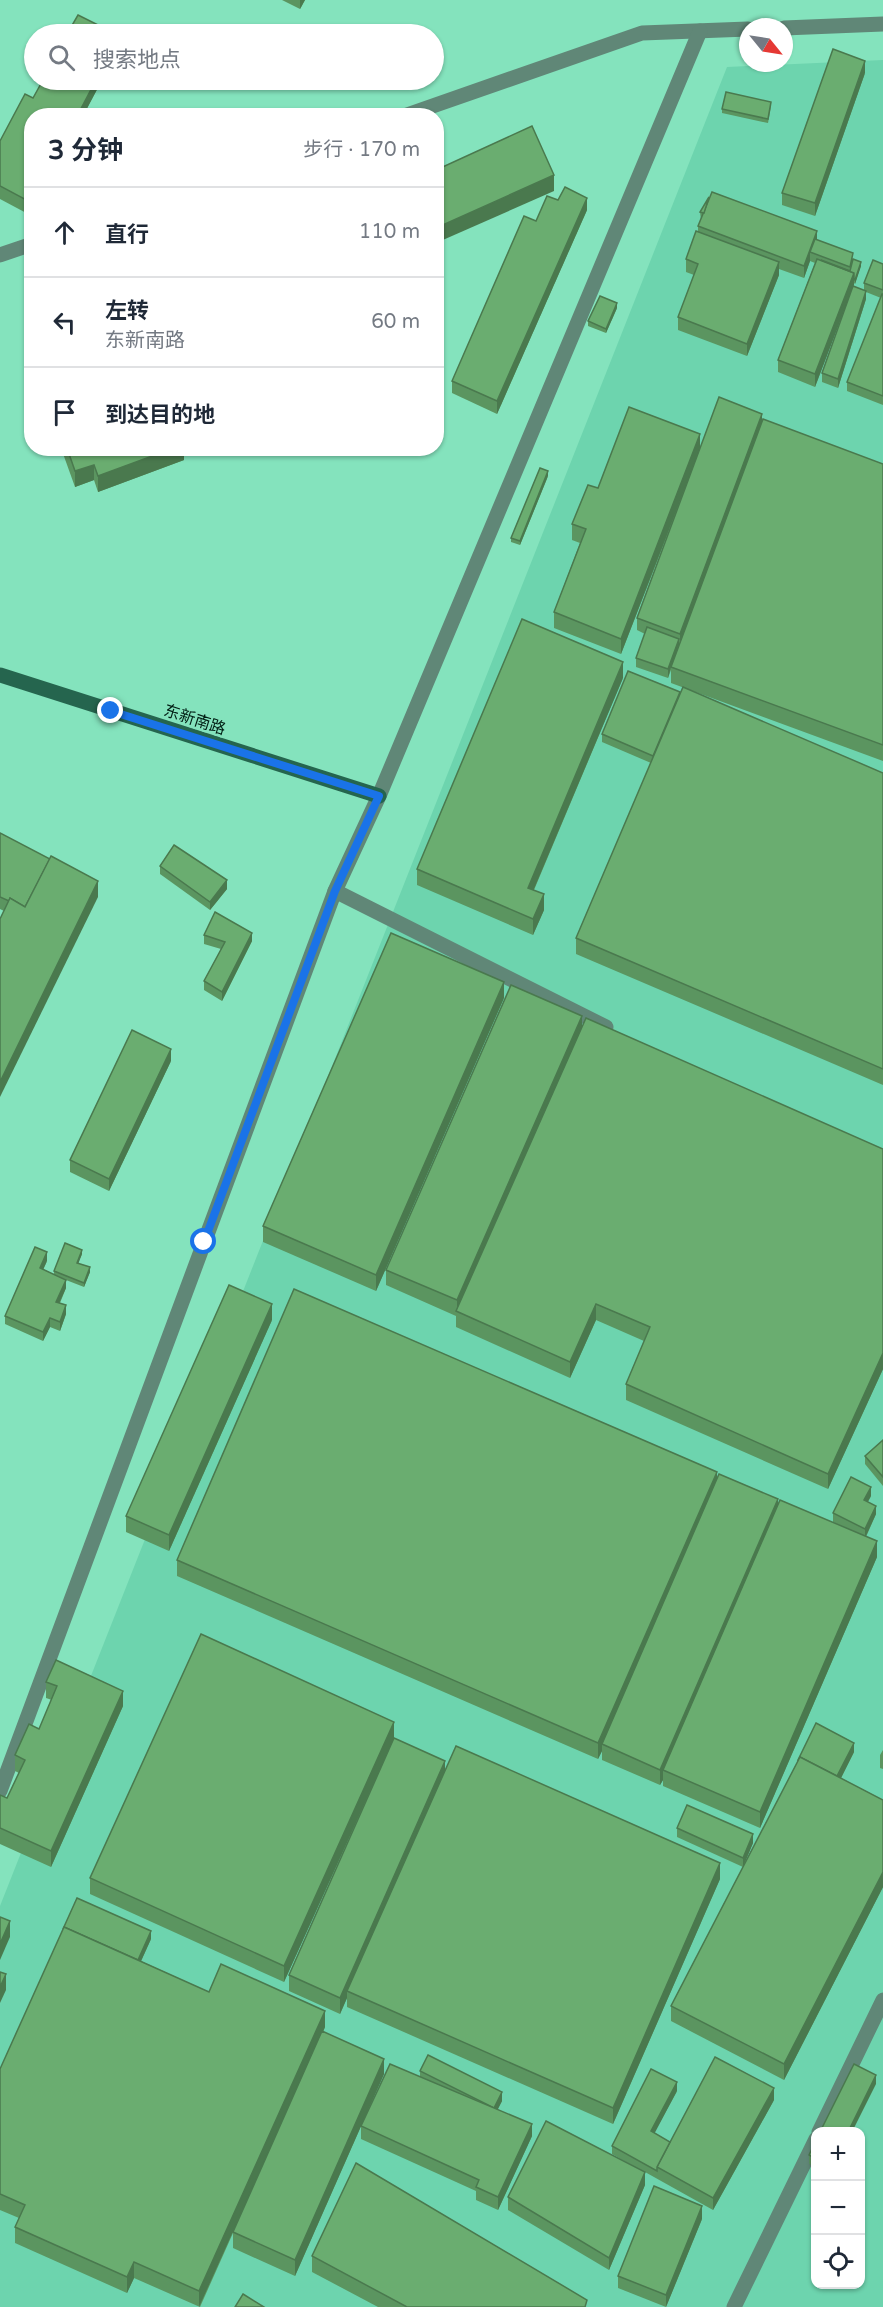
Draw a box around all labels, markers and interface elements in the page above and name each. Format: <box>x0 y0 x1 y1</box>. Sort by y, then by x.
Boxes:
north arrow <box>739 18 793 72</box>
search box <box>24 24 444 90</box>
icon: search <box>45 41 78 74</box>
text: 搜索地点 <box>93 47 181 73</box>
text: 3 分钟 <box>48 135 123 166</box>
text: 步行 · 170 m <box>303 138 420 162</box>
icon: ahead <box>48 216 81 249</box>
text: 110 m <box>359 220 420 244</box>
text: 直行 <box>105 222 149 248</box>
text: 左转 <box>105 298 149 324</box>
icon: left <box>48 306 81 339</box>
text: 60 m <box>371 310 420 334</box>
text: 东新南路 <box>105 329 185 353</box>
icon: arrive <box>48 396 81 429</box>
text: 到达目的地 <box>105 402 215 428</box>
route end <box>97 697 123 723</box>
street label: 东新南路 <box>161 701 228 739</box>
route start <box>190 1228 216 1254</box>
map controls <box>811 2127 865 2289</box>
button: + <box>811 2127 865 2181</box>
button: − <box>811 2181 865 2235</box>
button: locate <box>811 2235 865 2289</box>

